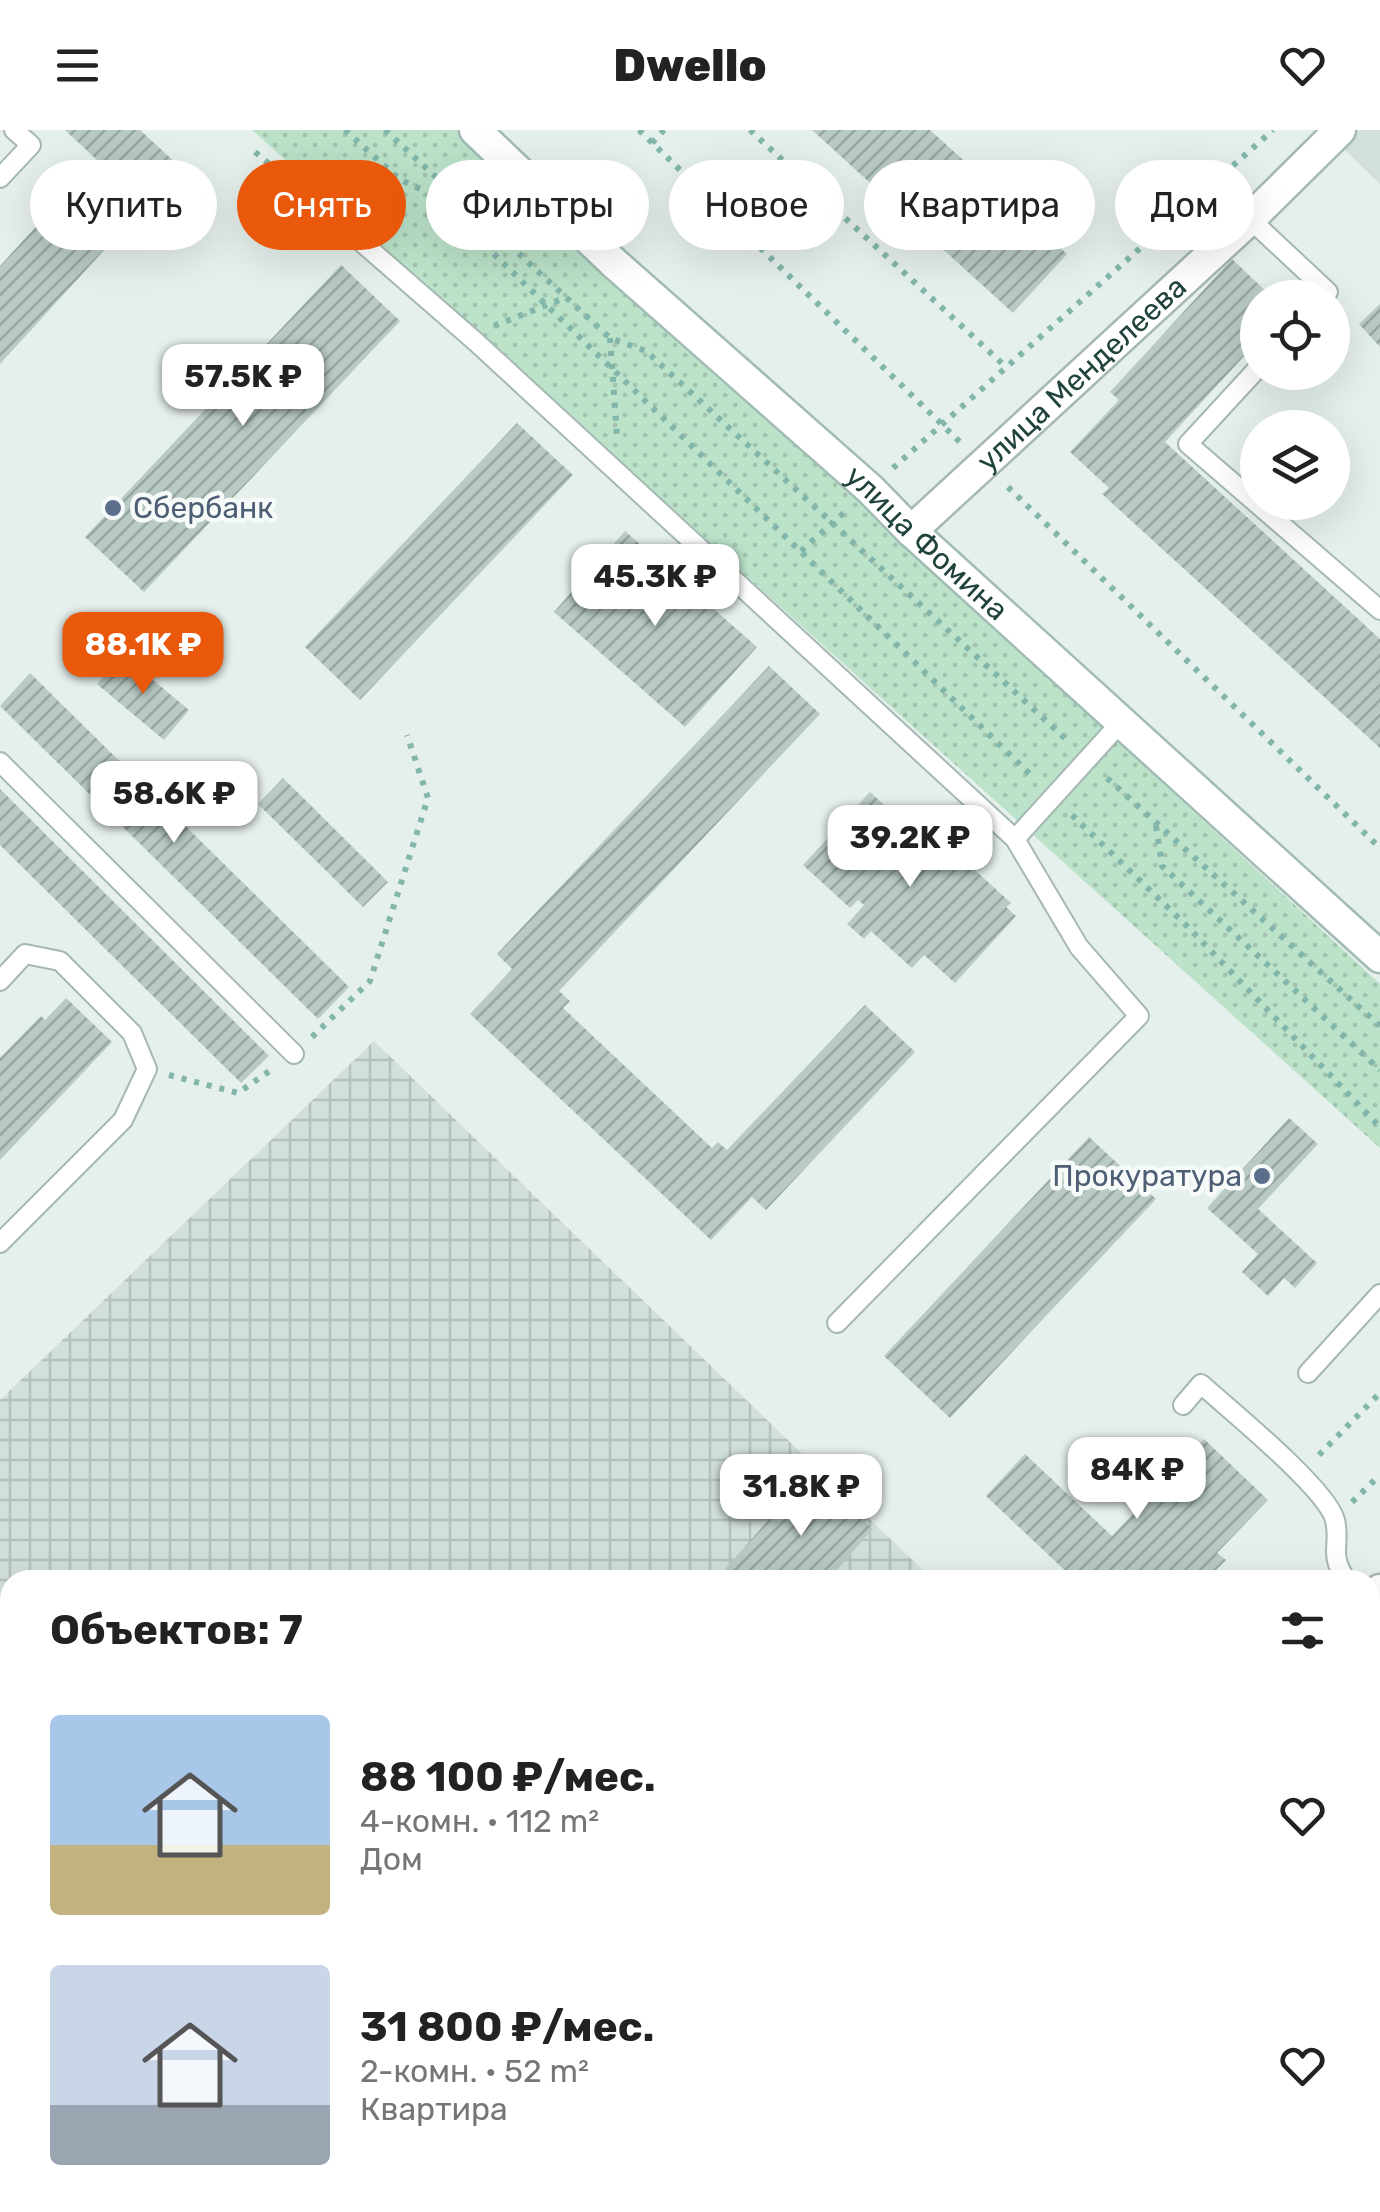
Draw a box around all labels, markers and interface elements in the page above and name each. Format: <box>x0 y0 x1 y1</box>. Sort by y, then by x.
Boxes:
icon: menu <box>50 38 105 93</box>
icon: heart <box>1275 38 1330 93</box>
text: Dwello <box>613 39 767 92</box>
chip: Купить <box>30 160 217 250</box>
chip: Снять <box>237 160 406 250</box>
chip: Фильтры <box>426 160 649 250</box>
chip: Новое <box>669 160 844 250</box>
chip: Квартира <box>864 160 1095 250</box>
chip: Дом <box>1115 160 1254 250</box>
street label: улица Менделеева <box>970 269 1194 479</box>
map controls <box>1240 280 1350 520</box>
button: locate <box>1240 280 1350 390</box>
pin: 57.5K ₽ <box>151 344 335 429</box>
text: 57.5K ₽ <box>184 357 302 395</box>
button: layers <box>1240 410 1350 520</box>
street label: улица Фомина <box>838 458 1015 628</box>
place label: Сбербанк <box>133 490 273 526</box>
marker: Сбербанк <box>102 497 124 519</box>
pin: 45.3K ₽ <box>563 544 747 629</box>
text: 45.3K ₽ <box>593 557 717 595</box>
pin: 88.1K ₽ <box>51 612 235 697</box>
text: 88.1K ₽ <box>84 625 202 663</box>
pin: 58.6K ₽ <box>82 761 266 846</box>
text: 58.6K ₽ <box>113 774 235 812</box>
pin: 39.2K ₽ <box>818 805 1002 890</box>
text: 39.2K ₽ <box>850 818 970 856</box>
place label: Прокуратура <box>1052 1158 1242 1194</box>
marker: Прокуратура <box>1251 1165 1273 1187</box>
pin: 84K ₽ <box>1067 1437 1207 1522</box>
text: 84K ₽ <box>1090 1450 1184 1488</box>
pin: 31.8K ₽ <box>709 1454 893 1539</box>
text: 31.8K ₽ <box>742 1467 860 1505</box>
icon: filters <box>1275 1603 1330 1658</box>
text: Объектов: 7 <box>50 1605 303 1655</box>
text: 88 100 ₽/мес. <box>360 1752 656 1802</box>
icon: home <box>130 1755 250 1875</box>
icon: heart <box>1275 1788 1330 1843</box>
text: 4-комн. · 112 m² <box>360 1802 599 1840</box>
text: Дом <box>360 1840 423 1878</box>
text: 31 800 ₽/мес. <box>360 2002 654 2052</box>
icon: home <box>130 2005 250 2125</box>
icon: heart <box>1275 2038 1330 2093</box>
text: 2-комн. · 52 m² <box>360 2052 589 2090</box>
text: Квартира <box>360 2090 508 2128</box>

